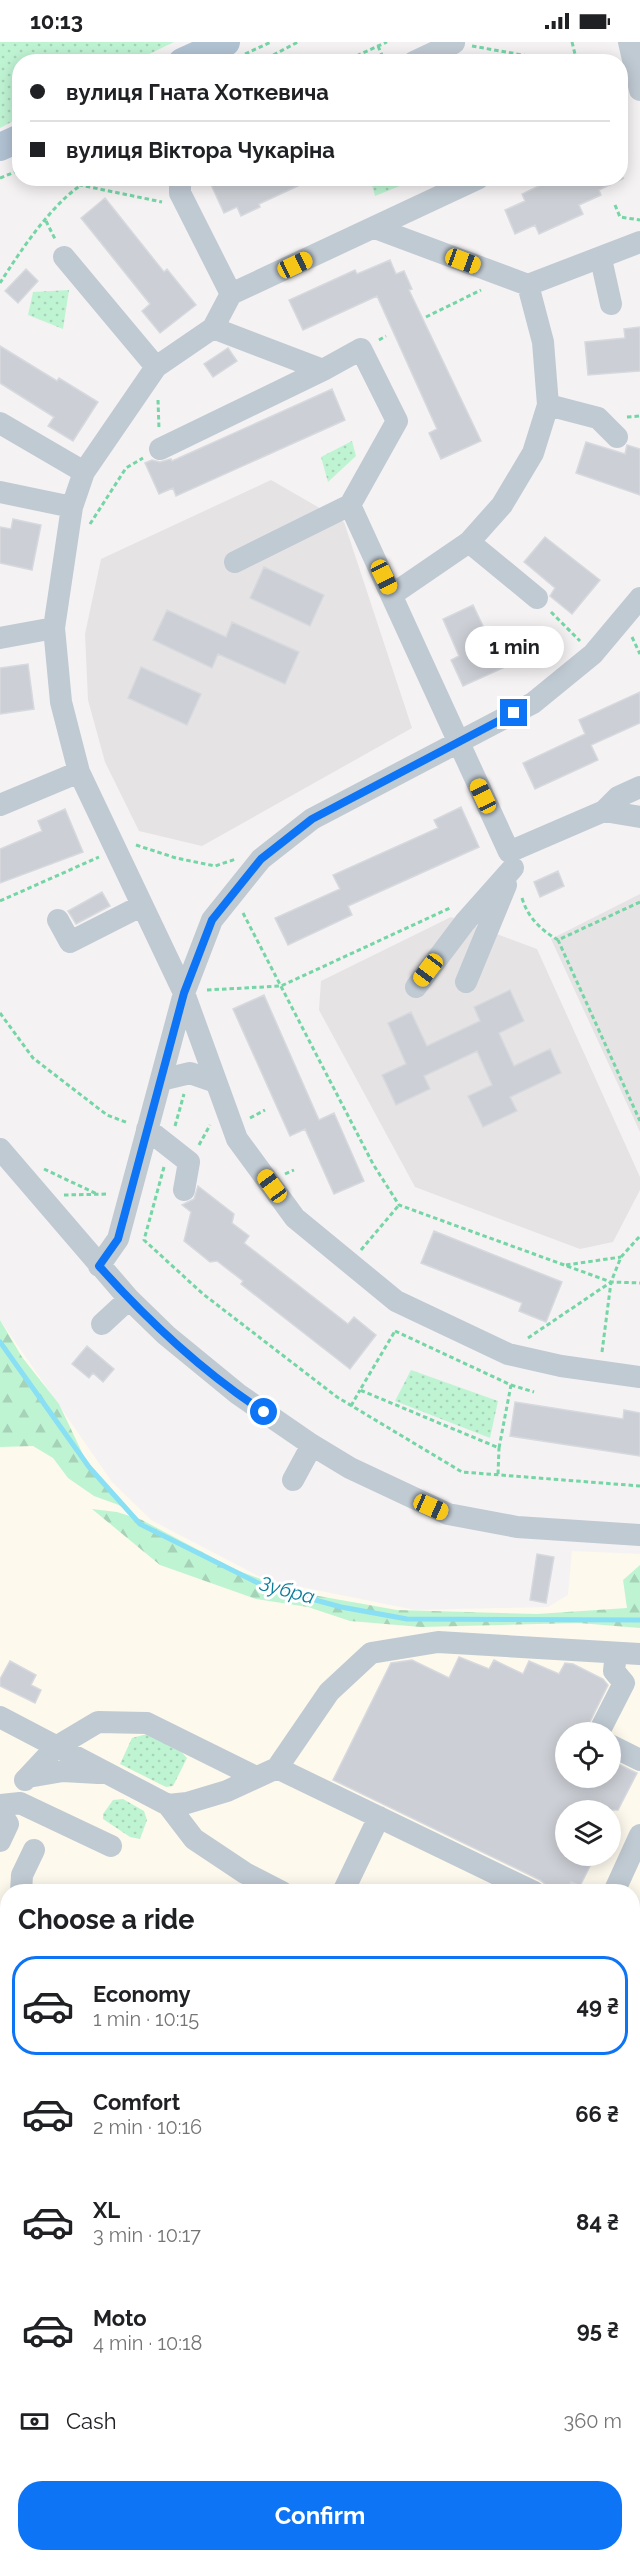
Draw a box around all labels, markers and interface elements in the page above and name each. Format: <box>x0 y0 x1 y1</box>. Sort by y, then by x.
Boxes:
text: 10:13 <box>30 8 83 34</box>
text: вулиця Гната Хоткевича <box>66 79 329 105</box>
text: вулиця Віктора Чукаріна <box>66 137 335 163</box>
car <box>443 246 483 276</box>
car <box>275 249 315 281</box>
car <box>368 557 400 597</box>
callout: 1 min <box>464 626 564 668</box>
text: 1 min <box>489 635 540 659</box>
route end <box>500 699 527 726</box>
car <box>467 776 499 816</box>
car <box>410 950 446 990</box>
car <box>254 1166 290 1206</box>
route start <box>250 1398 277 1425</box>
car <box>411 1491 451 1523</box>
water label: Зубра <box>257 1571 317 1609</box>
map controls <box>555 1722 621 1866</box>
button: locate <box>555 1722 621 1788</box>
button: layers <box>555 1800 621 1866</box>
text: Choose a ride <box>18 1904 194 1935</box>
icon: car <box>21 1979 75 2033</box>
text: Economy <box>93 1981 191 2007</box>
text: 49 ₴ <box>576 1993 619 2019</box>
text: 1 min · 10:15 <box>93 2007 199 2031</box>
icon: car <box>21 2087 75 2141</box>
text: Comfort <box>93 2089 180 2115</box>
text: 66 ₴ <box>575 2101 619 2127</box>
text: 2 min · 10:16 <box>93 2115 202 2139</box>
icon: car <box>21 2195 75 2249</box>
text: XL <box>93 2197 120 2223</box>
text: 84 ₴ <box>576 2209 619 2235</box>
text: 3 min · 10:17 <box>93 2223 201 2247</box>
icon: car <box>21 2303 75 2357</box>
text: Moto <box>93 2305 147 2331</box>
text: 95 ₴ <box>577 2317 619 2343</box>
text: 4 min · 10:18 <box>93 2331 202 2355</box>
icon: cash <box>18 2405 51 2438</box>
text: Cash <box>66 2408 117 2434</box>
text: 360 m <box>564 2409 622 2433</box>
button: Confirm <box>18 2481 622 2550</box>

